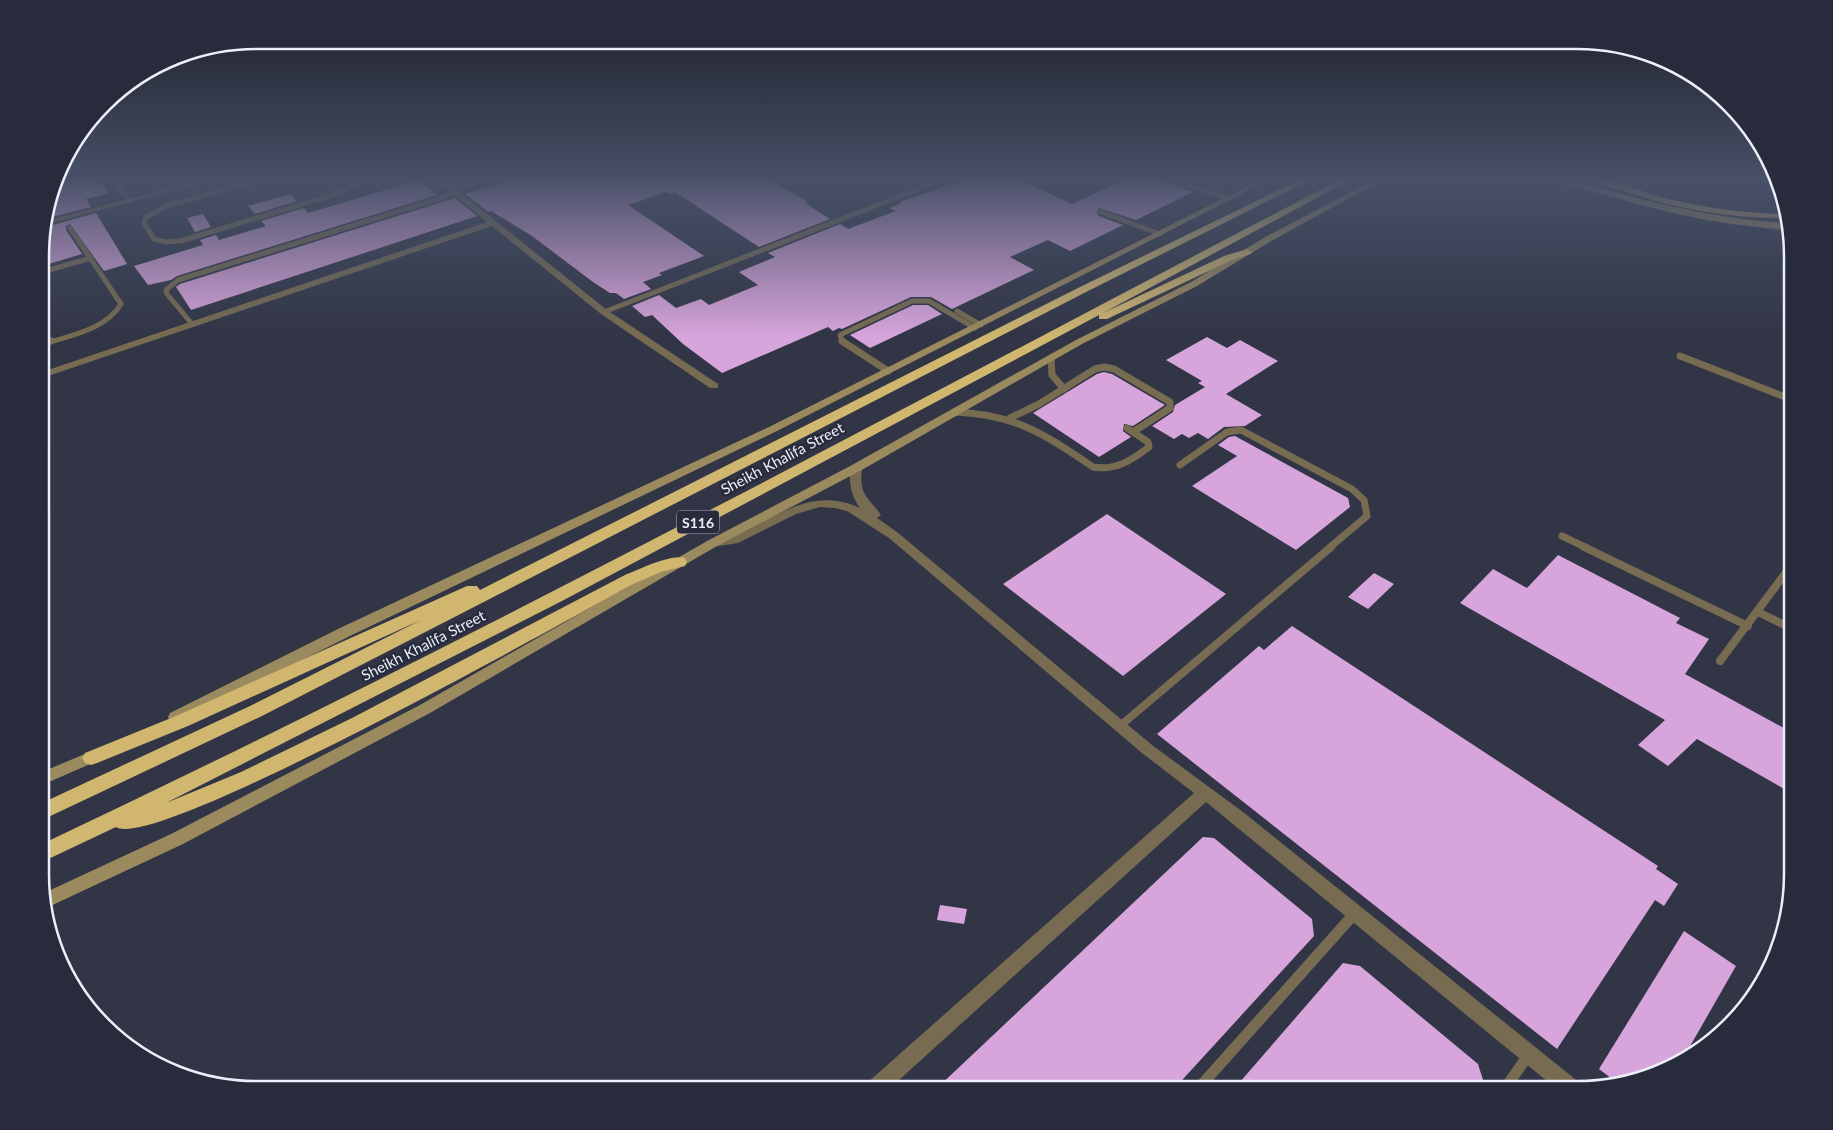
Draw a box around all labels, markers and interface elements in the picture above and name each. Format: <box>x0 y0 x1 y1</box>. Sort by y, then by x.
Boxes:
street label: Sheikh Khalifa Street <box>717 418 847 498</box>
road number: S116 <box>677 511 719 534</box>
street label: Sheikh Khalifa Street <box>358 606 489 684</box>

